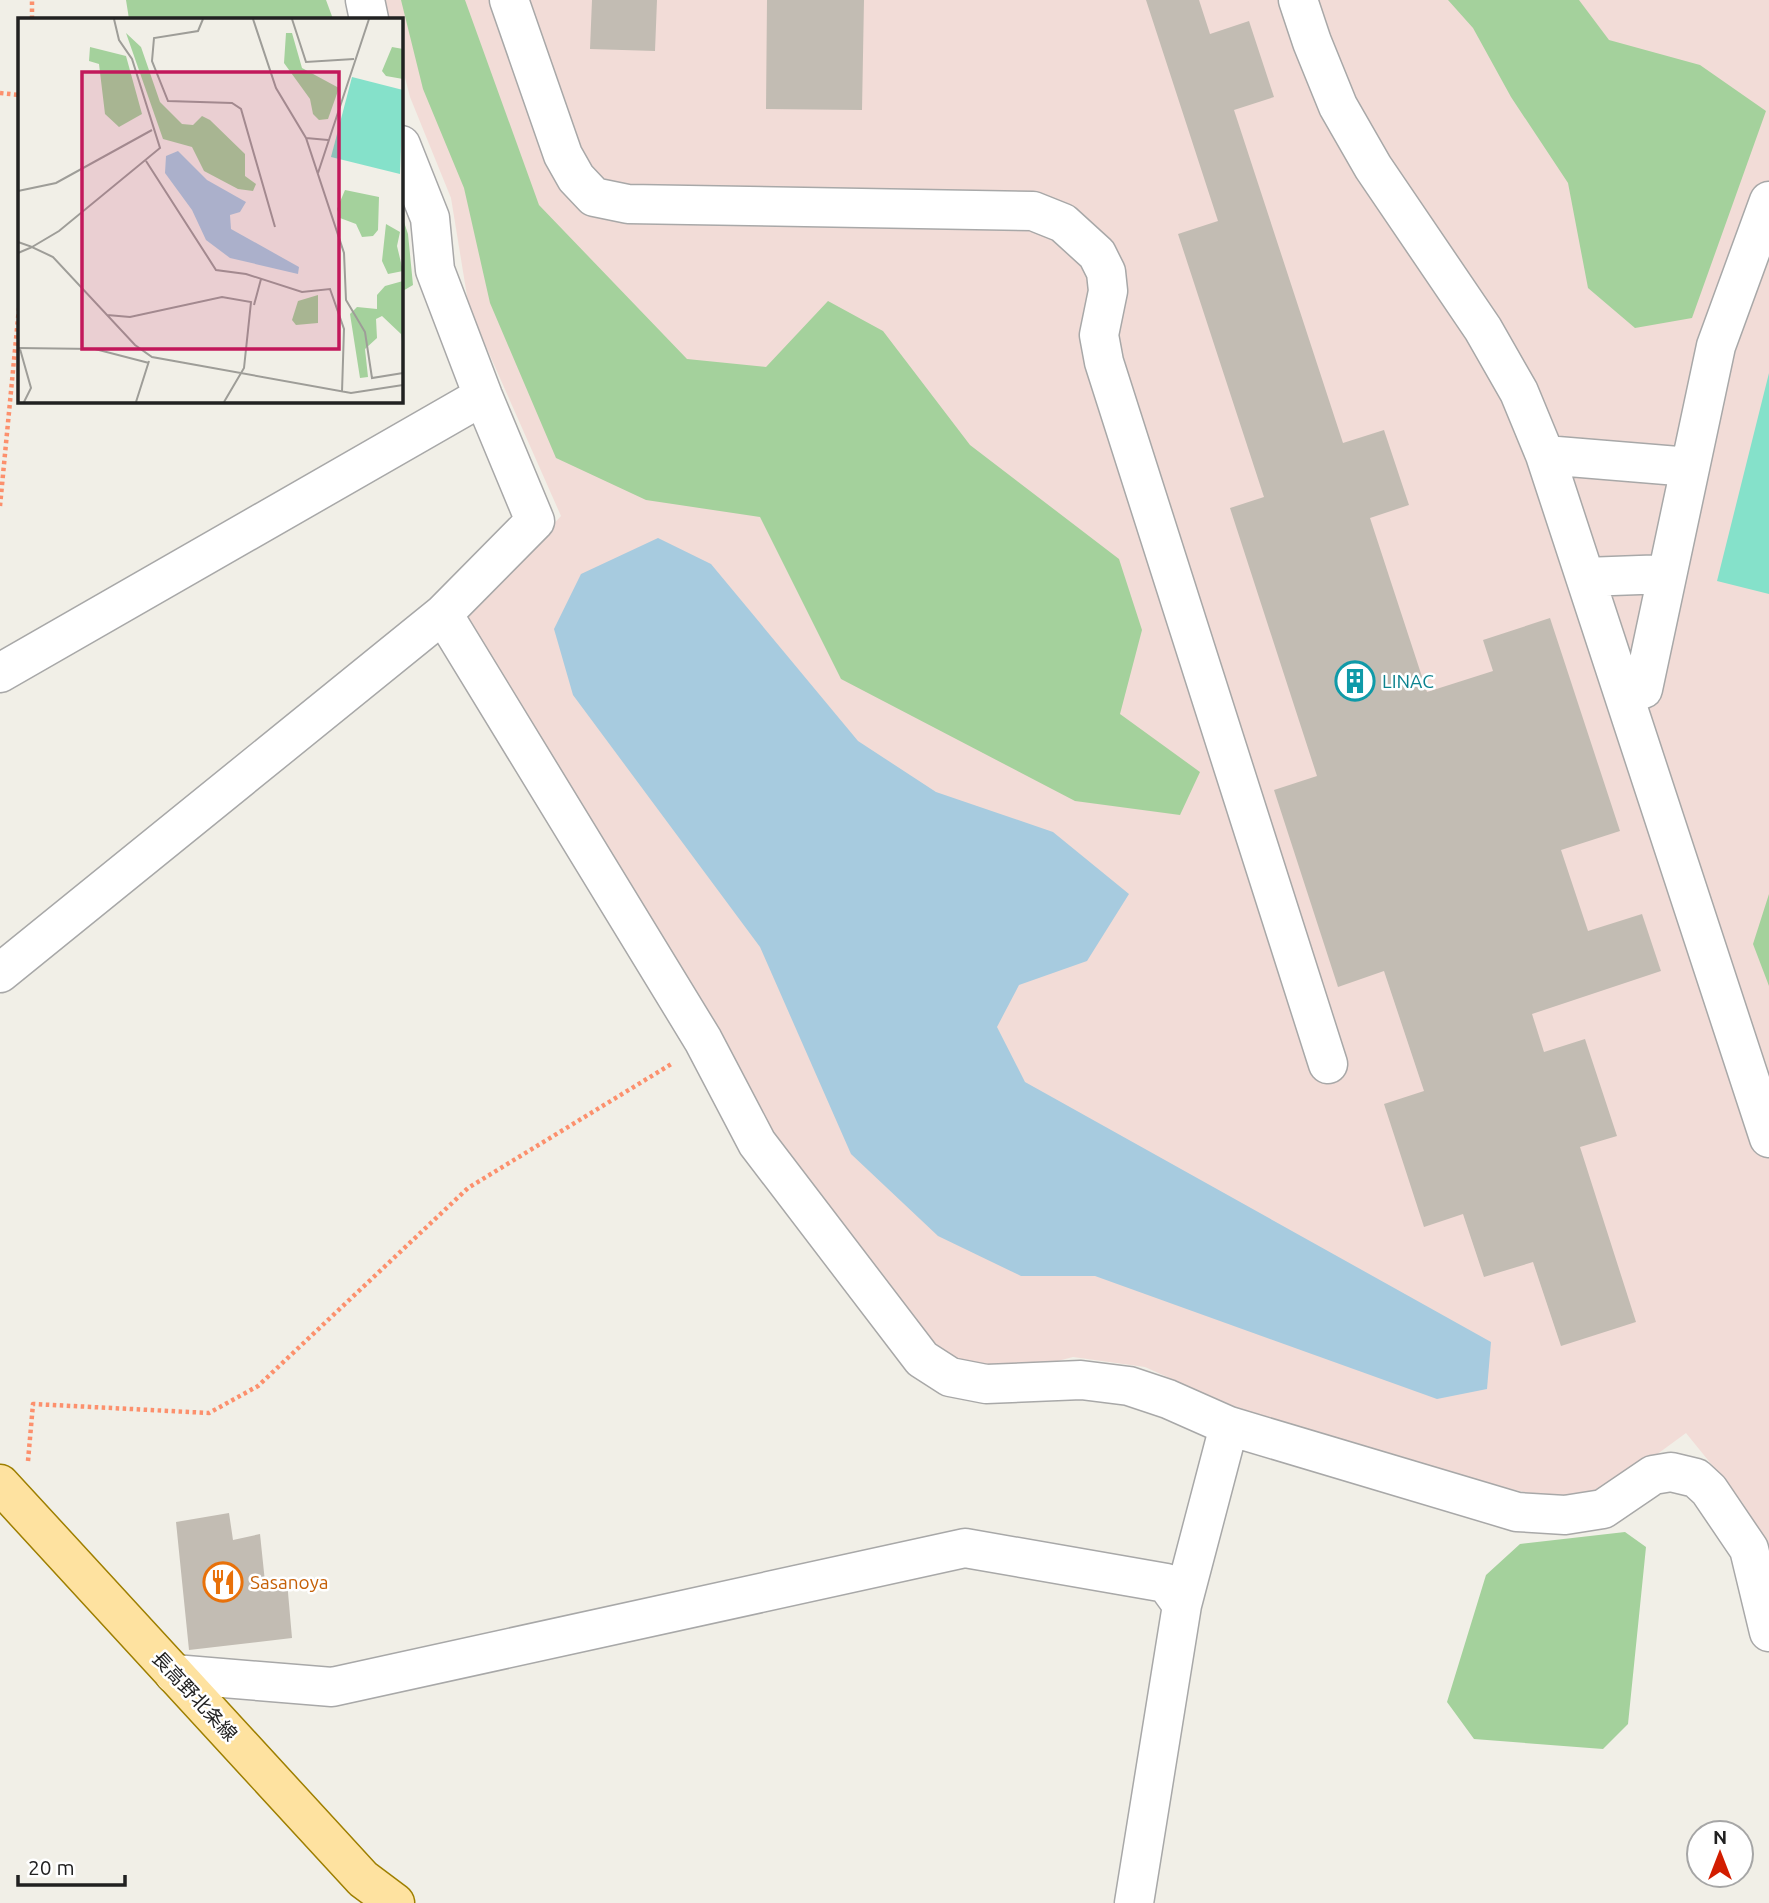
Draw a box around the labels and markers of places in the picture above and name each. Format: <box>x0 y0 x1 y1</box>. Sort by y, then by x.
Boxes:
building icon: LINAC <box>1334 660 1376 702</box>
place label: LINAC <box>1382 670 1434 692</box>
restaurant icon: Sasanoya <box>202 1561 244 1603</box>
place label: Sasanoya <box>250 1571 329 1593</box>

